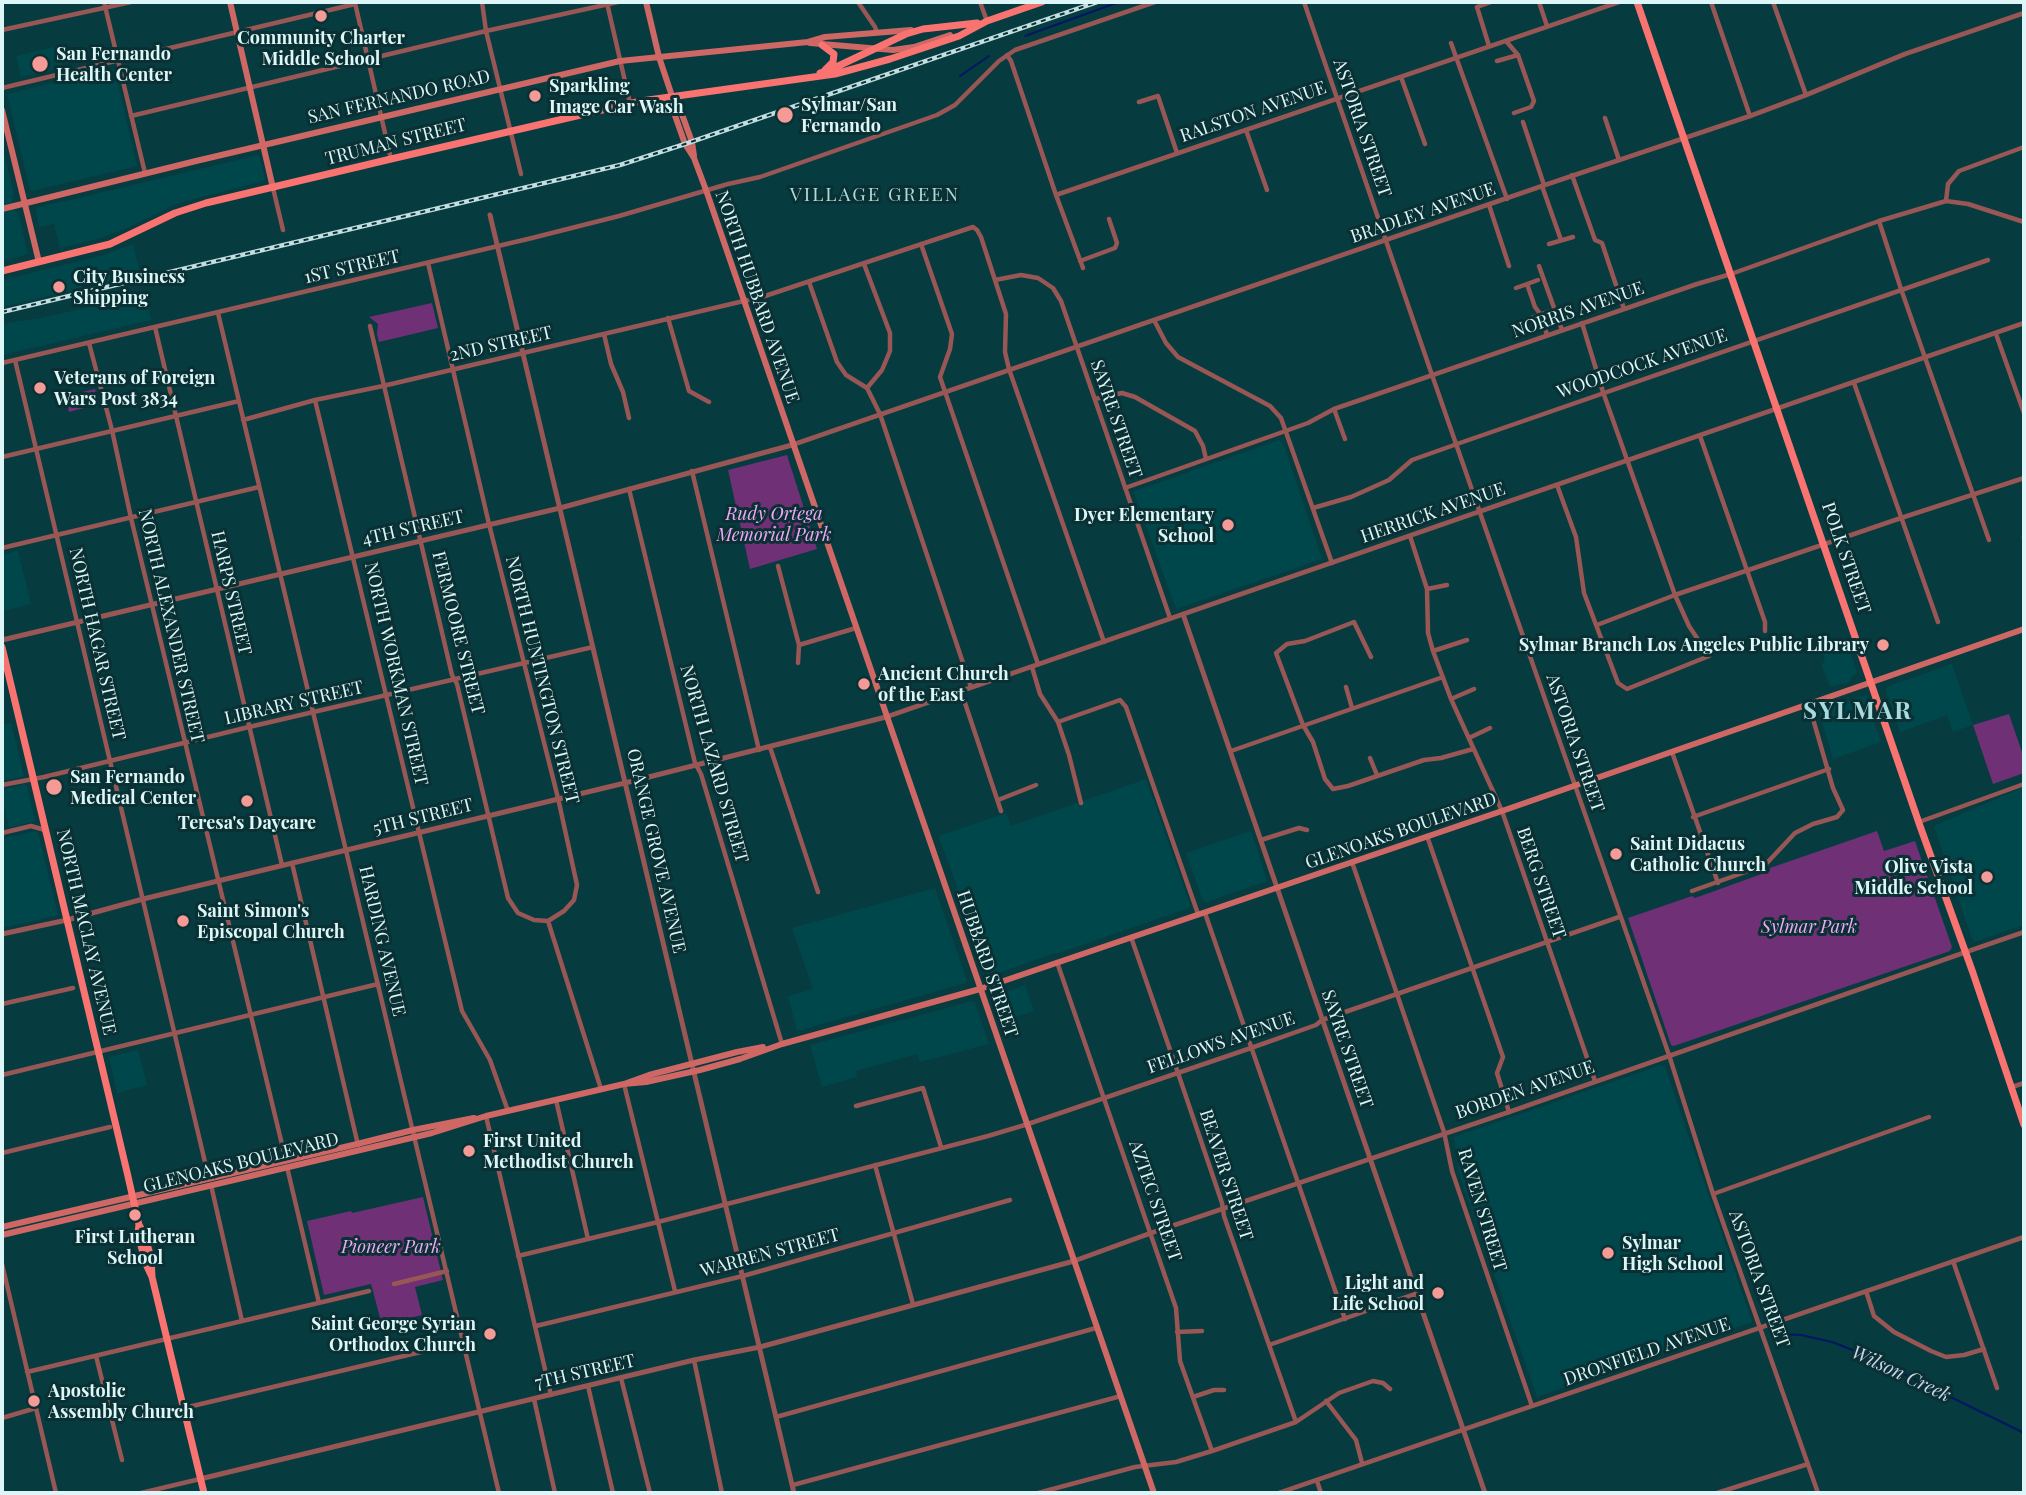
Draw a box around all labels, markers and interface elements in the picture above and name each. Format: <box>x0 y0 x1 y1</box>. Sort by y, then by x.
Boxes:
marker: Community Charter Middle School <box>313 8 329 24</box>
place label: Community Charter Middle School <box>237 27 405 70</box>
place label: San Fernando Health Center <box>56 43 172 86</box>
marker: San Fernando Health Center <box>30 54 50 74</box>
street label: ASTORIA STREET <box>1328 56 1396 200</box>
street label: SAN FERNANDO ROAD <box>306 66 492 128</box>
place label: Sparkling Image Car Wash <box>549 75 684 118</box>
street label: RALSTON AVENUE <box>1177 77 1329 147</box>
marker: Sparkling Image Car Wash <box>527 88 543 104</box>
place label: Sylmar/San Fernando <box>801 94 897 136</box>
marker: Sylmar/San Fernando <box>775 105 795 125</box>
street label: TRUMAN STREET <box>323 114 469 170</box>
street label: BRADLEY AVENUE <box>1348 178 1498 248</box>
district label: VILLAGE GREEN <box>791 184 959 206</box>
street label: NORTH HUBBARD AVENUE <box>710 188 804 406</box>
street label: 1ST STREET <box>302 245 402 289</box>
place label: City Business Shipping <box>73 266 185 308</box>
street label: NORRIS AVENUE <box>1509 277 1647 343</box>
marker: City Business Shipping <box>51 279 67 295</box>
street label: 2ND STREET <box>448 322 554 366</box>
street label: WOODCOCK AVENUE <box>1554 325 1730 403</box>
street label: SAYRE STREET <box>1086 357 1146 481</box>
place label: Veterans of Foreign Wars Post 3834 <box>54 367 215 410</box>
marker: Veterans of Foreign Wars Post 3834 <box>32 380 48 396</box>
street label: HERRICK AVENUE <box>1358 478 1508 548</box>
street label: POLK STREET <box>1817 500 1875 616</box>
park label: Rudy Ortega Memorial Park <box>716 503 832 546</box>
place label: Dyer Elementary School <box>1074 504 1214 546</box>
street label: 4TH STREET <box>360 506 466 550</box>
street label: NORTH ALEXANDER STREET <box>133 507 209 745</box>
marker: Dyer Elementary School <box>1220 517 1236 533</box>
street label: HARPS STREET <box>206 529 256 657</box>
street label: NORTH HAGAR STREET <box>64 546 130 742</box>
street label: FERMOORE STREET <box>427 549 489 717</box>
street label: NORTH HUNTINGTON STREET <box>501 554 583 806</box>
street label: NORTH WORKMAN STREET <box>360 560 432 788</box>
place label: Sylmar Branch Los Angeles Public Library <box>1519 634 1869 656</box>
marker: Sylmar Branch Los Angeles Public Library <box>1875 637 1891 653</box>
street label: NORTH LAZARD STREET <box>675 662 753 866</box>
place label: Ancient Church of the East <box>878 663 1009 706</box>
street label: ASTORIA STREET <box>1541 671 1609 815</box>
marker: Ancient Church of the East <box>856 676 872 692</box>
street label: LIBRARY STREET <box>222 677 366 729</box>
district label: SYLMAR <box>1804 698 1912 726</box>
street label: ORANGE GROVE AVENUE <box>622 747 690 955</box>
place label: San Fernando Medical Center <box>70 766 196 808</box>
marker: San Fernando Medical Center <box>44 777 64 797</box>
street label: GLENOAKS BOULEVARD <box>1302 788 1500 874</box>
marker: Teresa's Daycare <box>239 793 255 809</box>
street label: 5TH STREET <box>371 794 475 840</box>
place label: Teresa's Daycare <box>178 812 316 834</box>
street label: BERG STREET <box>1512 824 1570 942</box>
street label: NORTH MACLAY AVENUE <box>52 827 120 1037</box>
place label: Saint Didacus Catholic Church <box>1630 833 1766 876</box>
marker: Saint Didacus Catholic Church <box>1608 846 1624 862</box>
place label: Olive Vista Middle School <box>1854 856 1973 898</box>
street label: HARDING AVENUE <box>354 864 410 1018</box>
marker: Olive Vista Middle School <box>1979 869 1995 885</box>
street label: HUBBARD STREET <box>952 888 1022 1040</box>
place label: Saint Simon's Episcopal Church <box>197 900 345 942</box>
marker: Saint Simon's Episcopal Church <box>175 913 191 929</box>
park label: Sylmar Park <box>1761 916 1857 938</box>
street label: SAYRE STREET <box>1317 987 1377 1111</box>
street label: FELLOWS AVENUE <box>1144 1008 1298 1078</box>
street label: BORDEN AVENUE <box>1453 1056 1597 1124</box>
street label: BEAVER STREET <box>1195 1107 1257 1243</box>
street label: GLENOAKS BOULEVARD <box>141 1128 341 1198</box>
place label: First United Methodist Church <box>483 1130 634 1172</box>
street label: AZTEC STREET <box>1124 1138 1186 1264</box>
marker: First United Methodist Church <box>461 1143 477 1159</box>
street label: RAVEN STREET <box>1453 1146 1511 1274</box>
marker: First Lutheran School <box>127 1207 143 1223</box>
street label: ASTORIA STREET <box>1724 1207 1794 1351</box>
street label: WARREN STREET <box>698 1224 842 1282</box>
place label: First Lutheran School <box>75 1226 195 1268</box>
place label: Sylmar High School <box>1622 1232 1723 1274</box>
park label: Pioneer Park <box>341 1236 441 1258</box>
marker: Sylmar High School <box>1600 1245 1616 1261</box>
place label: Light and Life School <box>1332 1272 1424 1314</box>
marker: Light and Life School <box>1430 1285 1446 1301</box>
place label: Saint George Syrian Orthodox Church <box>311 1313 476 1356</box>
street label: DRONFIELD AVENUE <box>1561 1313 1733 1391</box>
marker: Saint George Syrian Orthodox Church <box>482 1326 498 1342</box>
water label: Wilson Creek <box>1848 1341 1954 1407</box>
street label: 7TH STREET <box>533 1350 637 1394</box>
place label: Apostolic Assembly Church <box>48 1380 194 1422</box>
marker: Apostolic Assembly Church <box>26 1393 42 1409</box>

